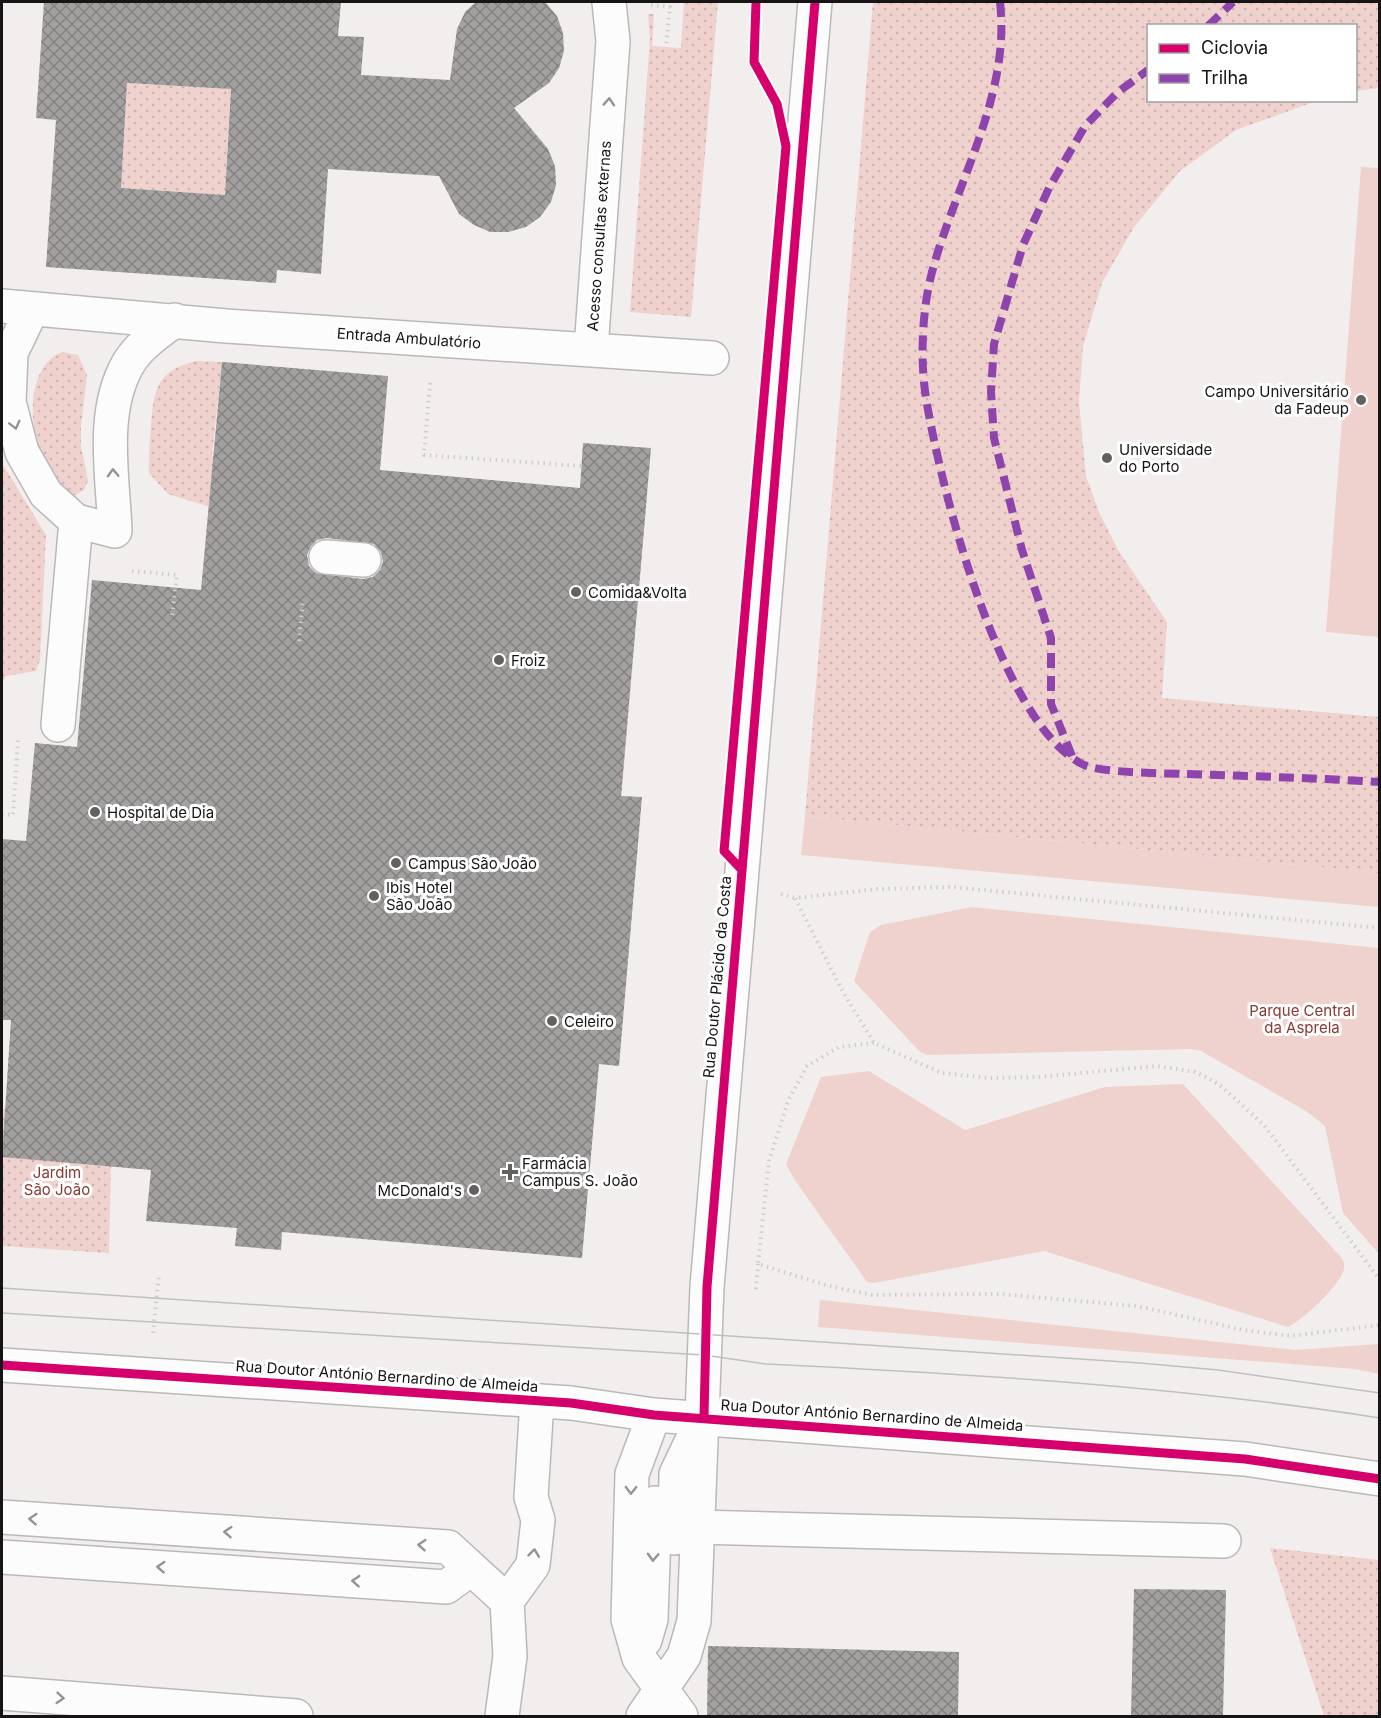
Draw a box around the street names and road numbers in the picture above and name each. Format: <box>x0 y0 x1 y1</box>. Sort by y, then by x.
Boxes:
street label: Acesso consultas externas <box>583 140 615 332</box>
street label: Entrada Ambulatório <box>336 323 482 353</box>
street label: Rua Doutor Plácido da Costa <box>699 875 735 1079</box>
street label: Rua Doutor António Bernardino de Almeida <box>235 1356 539 1396</box>
street label: Rua Doutor António Bernardino de Almeida <box>720 1395 1024 1435</box>

